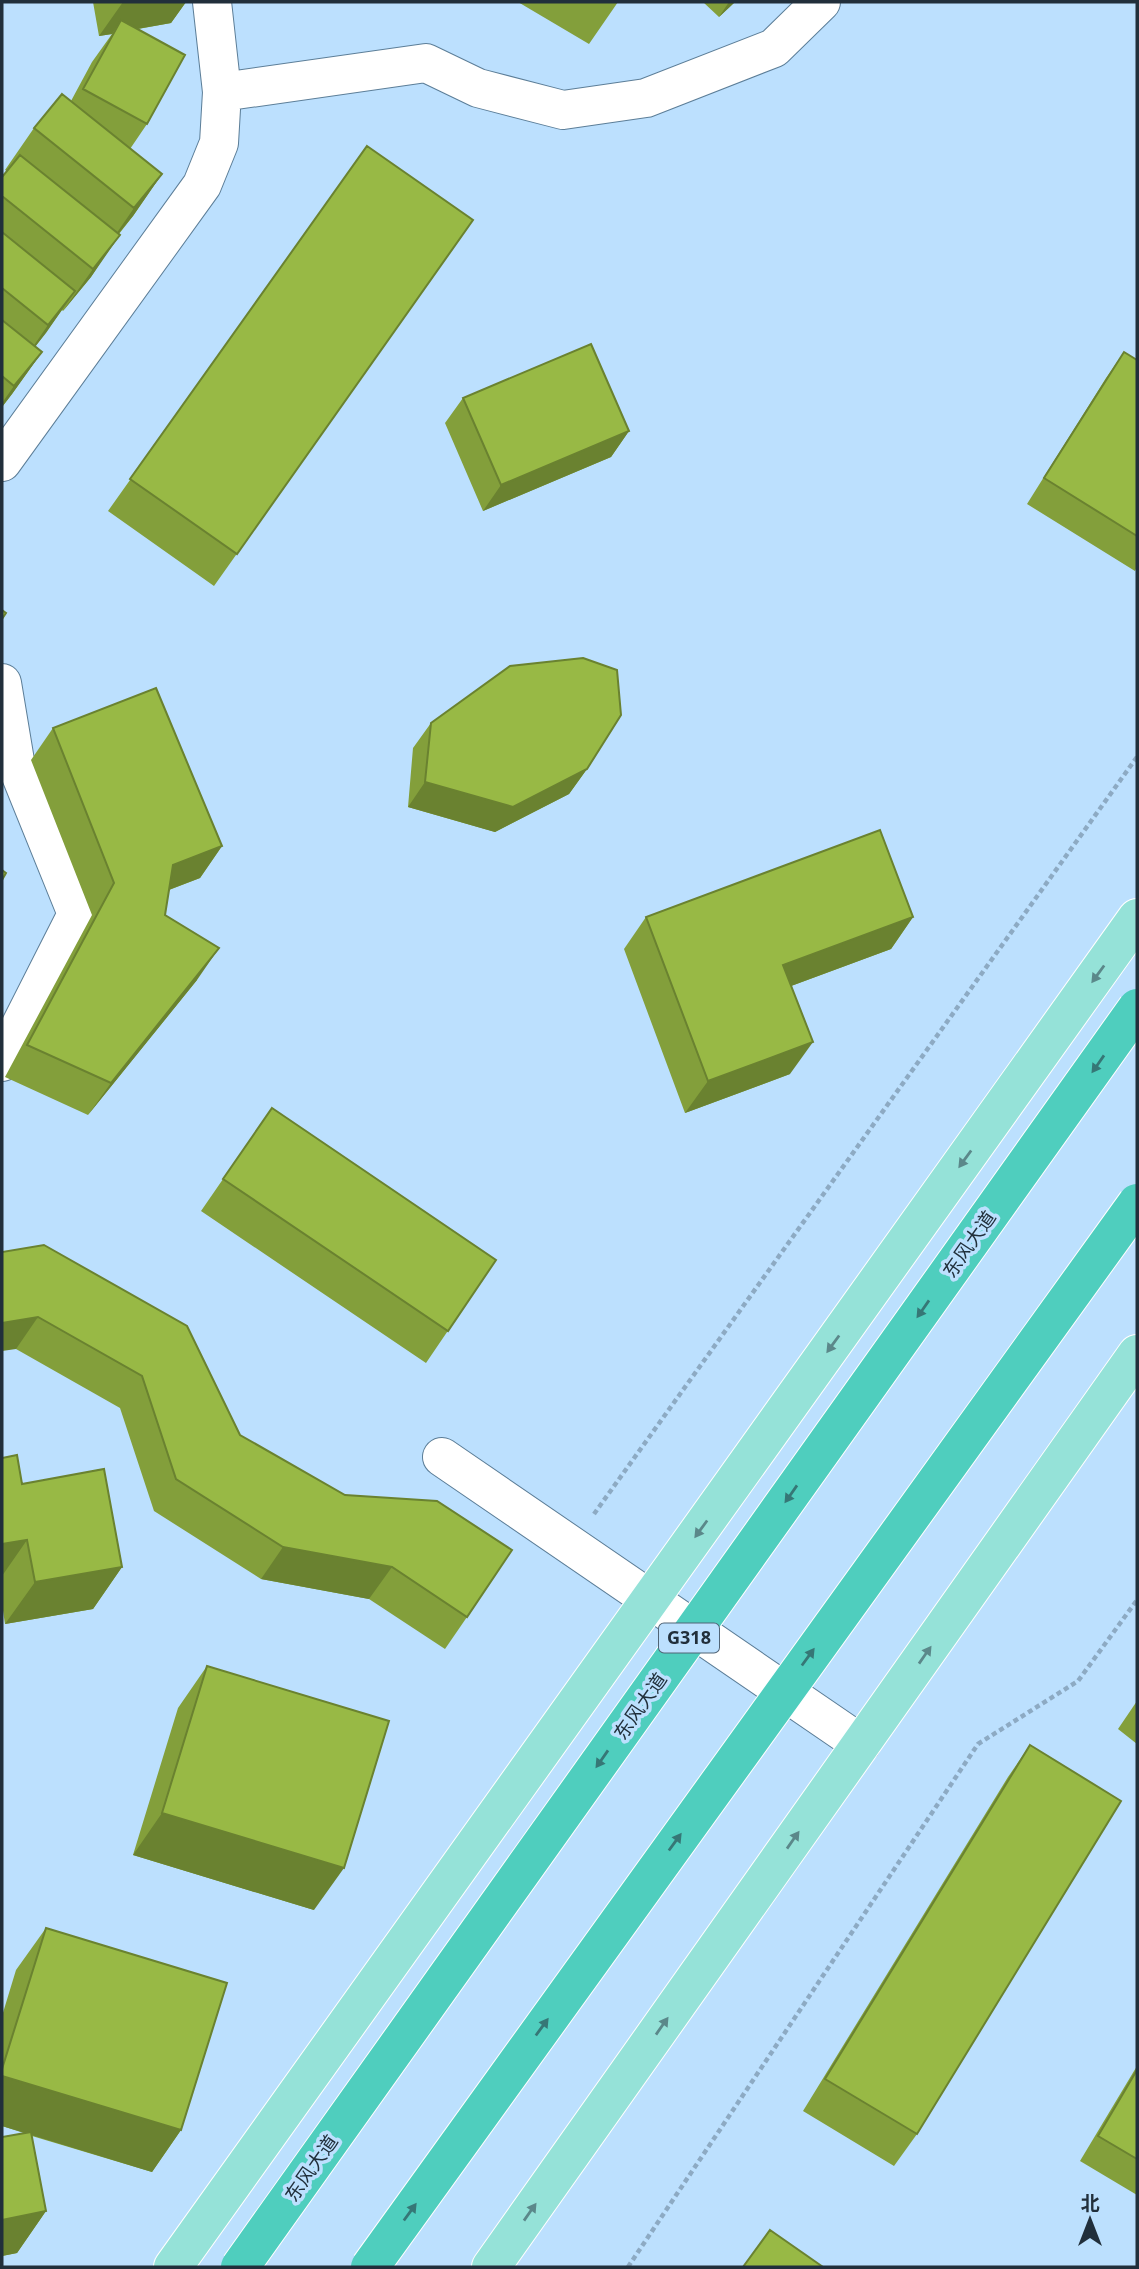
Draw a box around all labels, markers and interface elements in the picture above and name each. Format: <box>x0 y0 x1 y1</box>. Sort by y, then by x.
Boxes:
one-way arrow <box>1091 965 1105 983</box>
one-way arrow <box>1091 1055 1105 1073</box>
one-way arrow <box>958 1150 972 1168</box>
street label: 东风大道 <box>937 1205 1001 1283</box>
one-way arrow <box>916 1300 930 1318</box>
one-way arrow <box>826 1335 840 1353</box>
one-way arrow <box>784 1485 798 1503</box>
one-way arrow <box>694 1520 708 1538</box>
road number: G318 <box>659 1624 719 1652</box>
one-way arrow <box>917 1646 931 1664</box>
one-way arrow <box>801 1648 815 1666</box>
street label: 东风大道 <box>608 1667 672 1745</box>
one-way arrow <box>595 1750 609 1768</box>
one-way arrow <box>786 1831 800 1849</box>
one-way arrow <box>668 1833 682 1851</box>
one-way arrow <box>655 2017 669 2035</box>
one-way arrow <box>535 2018 549 2036</box>
street label: 东风大道 <box>279 2129 343 2207</box>
north arrow <box>1055 2185 1125 2255</box>
text: 北 <box>1080 2190 1100 2216</box>
one-way arrow <box>403 2203 417 2221</box>
one-way arrow <box>523 2203 537 2221</box>

